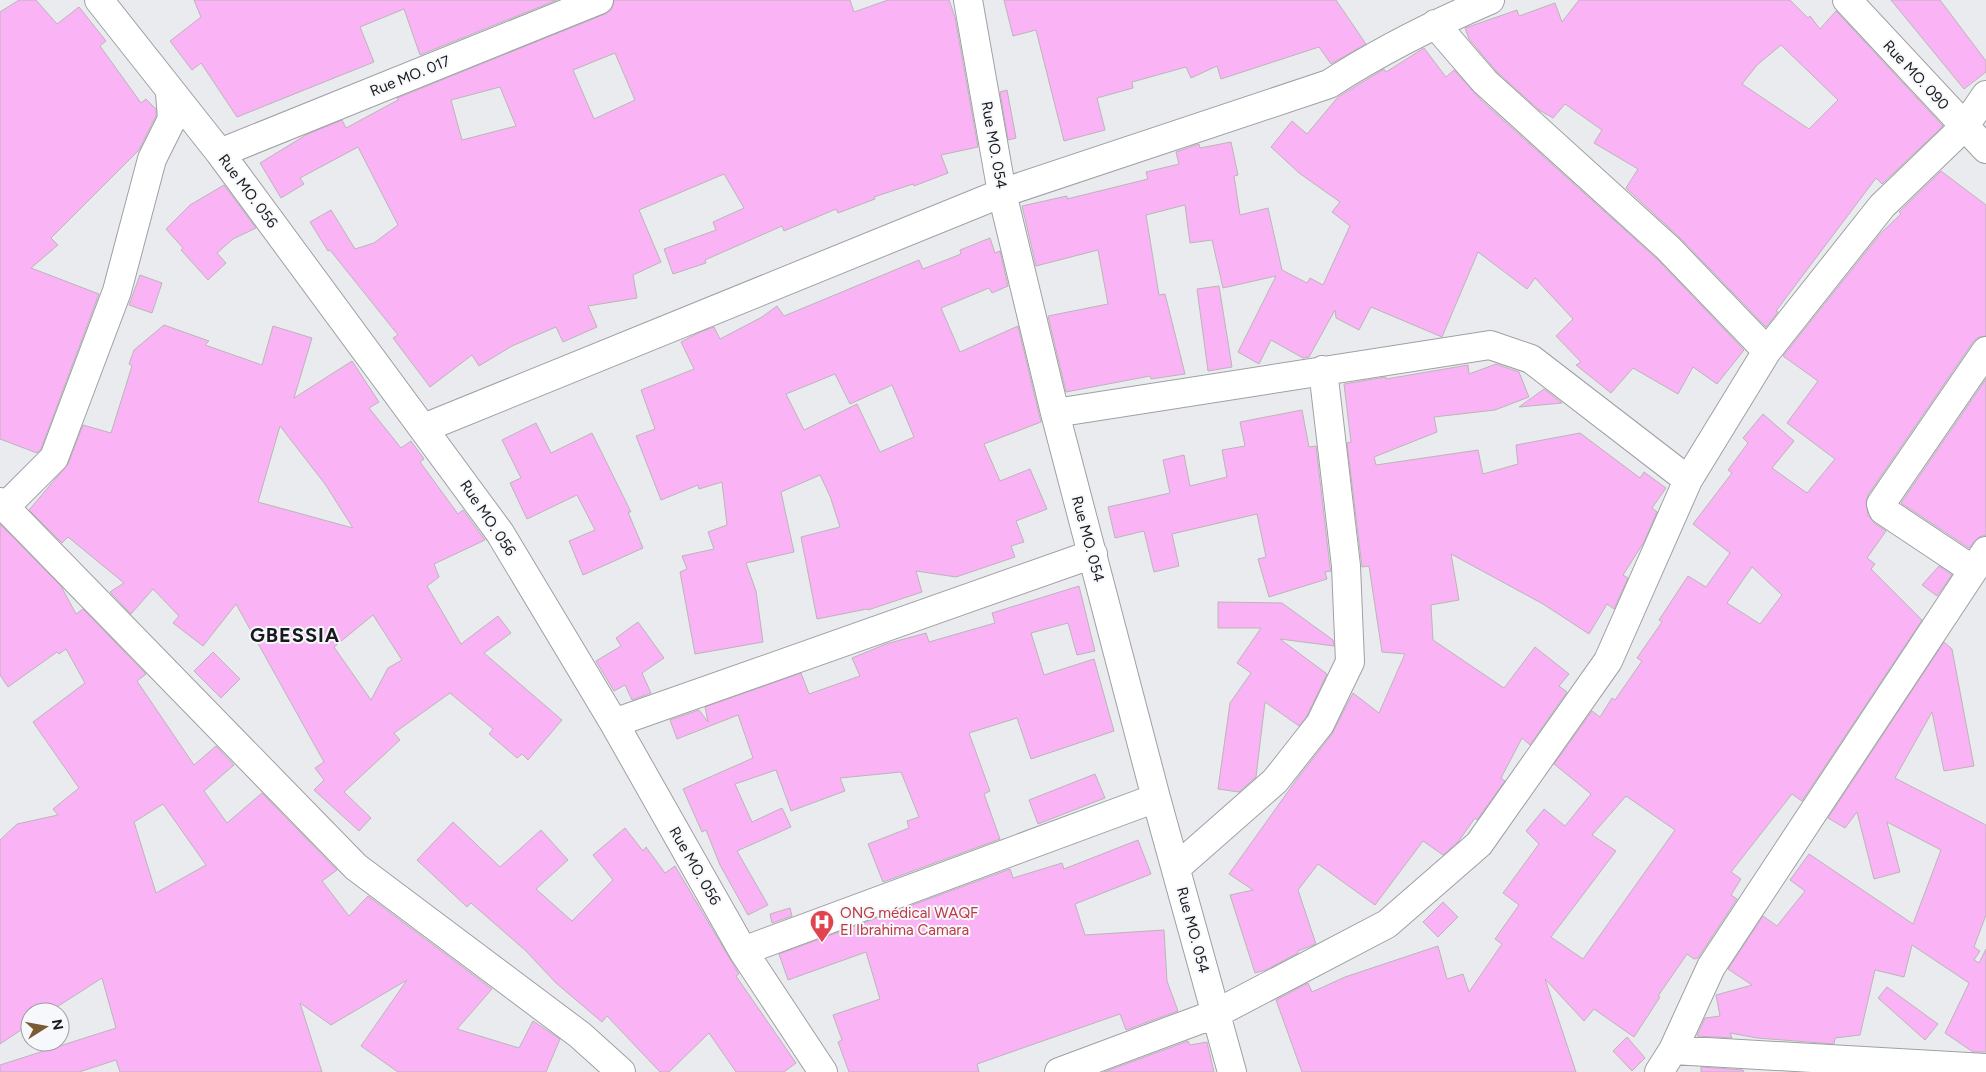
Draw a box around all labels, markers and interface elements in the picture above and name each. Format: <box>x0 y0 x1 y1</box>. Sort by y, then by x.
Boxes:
street label: Rue MO. 090 <box>1879 36 1953 114</box>
street label: Rue MO. 017 <box>367 52 453 100</box>
street label: Rue MO. 054 <box>977 100 1011 190</box>
street label: Rue MO. 056 <box>214 151 282 232</box>
street label: Rue MO. 056 <box>456 477 520 560</box>
street label: Rue MO. 054 <box>1068 494 1108 584</box>
district label: GBESSIA <box>250 623 340 647</box>
street label: Rue MO. 056 <box>665 824 725 909</box>
street label: Rue MO. 054 <box>1173 885 1213 975</box>
place label: ONG médical WAQF El Ibrahima Camara <box>840 904 978 939</box>
hospital icon: ONG médical WAQF El Ibrahima Camara <box>809 909 835 943</box>
north arrow <box>20 1002 70 1052</box>
text: N <box>48 1018 67 1032</box>

